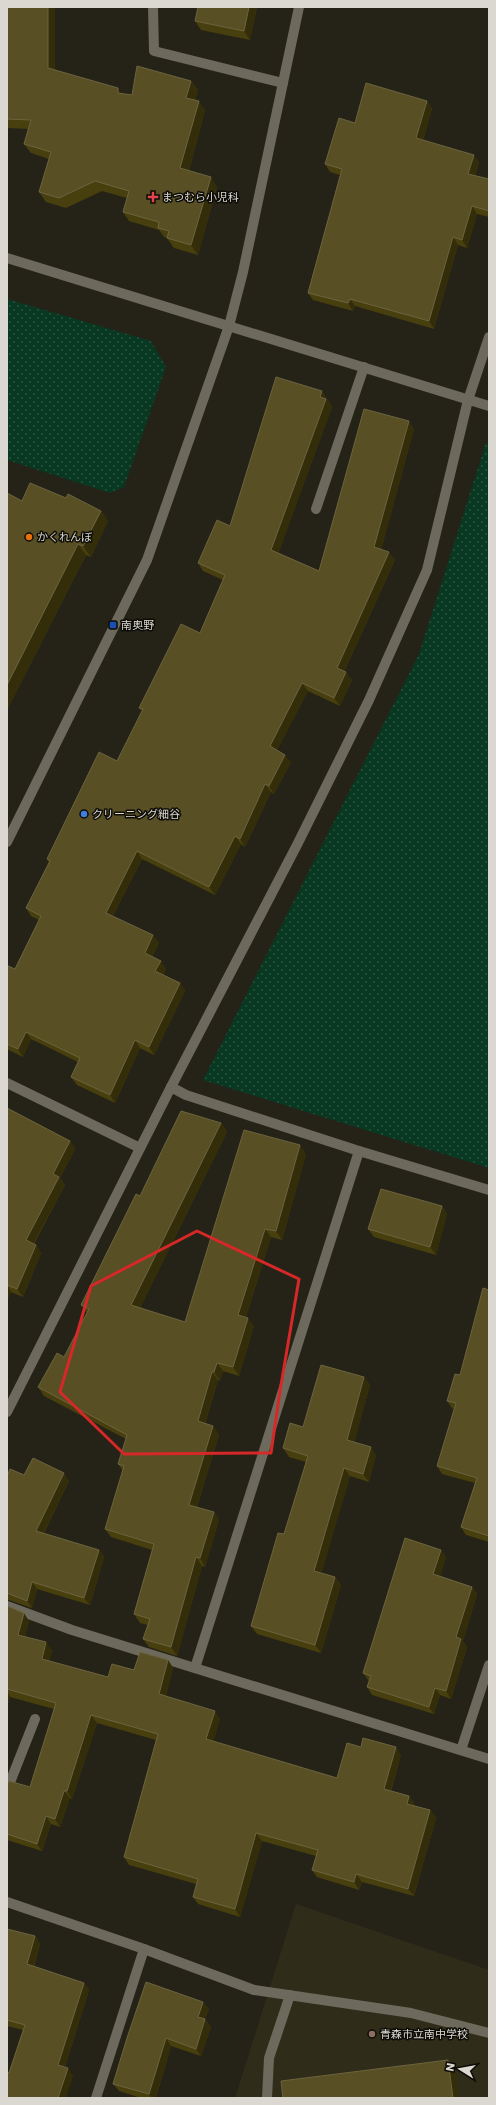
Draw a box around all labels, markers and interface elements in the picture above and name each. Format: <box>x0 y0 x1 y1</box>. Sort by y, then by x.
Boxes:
place label: まつむら小児科 <box>162 189 239 205</box>
marker: まつむら小児科 <box>147 191 159 203</box>
place label: かくれんぼ <box>37 529 92 545</box>
marker: かくれんぼ <box>24 532 34 542</box>
place label: 南奥野 <box>121 617 154 633</box>
marker: 南奥野 <box>108 620 118 630</box>
place label: クリーニング細谷 <box>92 806 180 822</box>
marker: クリーニング細谷 <box>79 809 89 819</box>
place label: 青森市立南中学校 <box>380 2026 468 2042</box>
marker: 青森市立南中学校 <box>367 2029 377 2039</box>
north arrow <box>440 2049 480 2089</box>
text: N <box>442 2062 459 2073</box>

